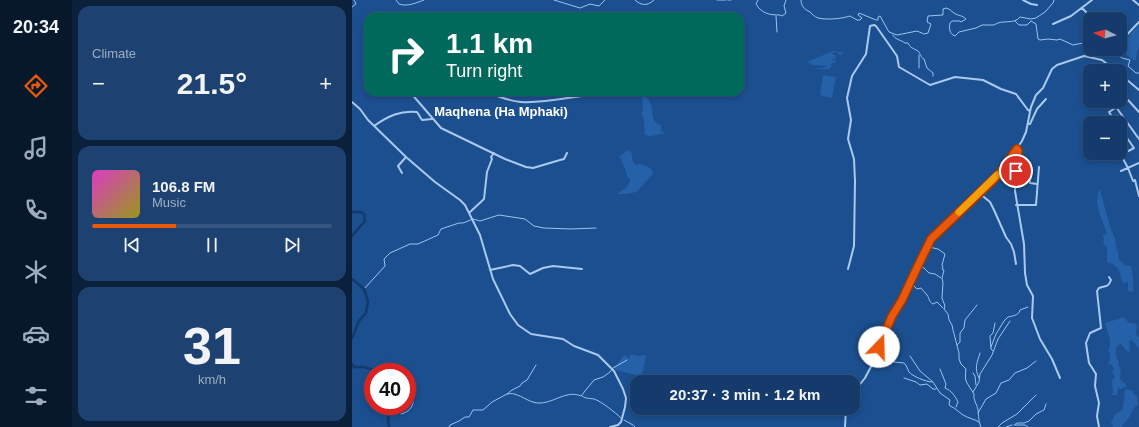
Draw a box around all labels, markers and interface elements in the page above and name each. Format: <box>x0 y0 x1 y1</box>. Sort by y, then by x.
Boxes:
north arrow <box>1083 12 1127 56</box>
map controls <box>1083 12 1127 160</box>
text: 20:34 <box>13 17 59 37</box>
icon: right <box>380 28 432 80</box>
text: 1.1 km <box>446 28 533 59</box>
text: Climate <box>92 46 136 61</box>
text: Turn right <box>446 61 522 81</box>
button: + <box>1083 64 1127 108</box>
text: 21.5° <box>177 67 247 100</box>
text: − <box>92 71 105 96</box>
text: + <box>319 71 332 96</box>
icon: directions <box>22 72 50 100</box>
district label: Maqhena (Ha Mphaki) <box>434 104 568 119</box>
button: − <box>1083 116 1127 160</box>
icon: music <box>22 134 50 162</box>
pin <box>999 154 1033 188</box>
icon: arrive <box>1005 160 1027 182</box>
text: 106.8 FM <box>152 178 215 195</box>
text: Music <box>152 195 186 210</box>
icon: phone <box>22 196 50 224</box>
icon: previous <box>121 234 143 256</box>
icon: pause <box>201 234 223 256</box>
icon: next <box>281 234 303 256</box>
icon: climate <box>22 258 50 286</box>
text: 31 <box>183 317 241 375</box>
icon: car <box>22 320 50 348</box>
position arrow <box>858 326 900 368</box>
speed limit sign: 40 <box>364 363 416 415</box>
text: km/h <box>198 372 226 387</box>
icon: filters <box>22 382 50 410</box>
text: 20:37 · 3 min · 1.2 km <box>670 386 820 403</box>

